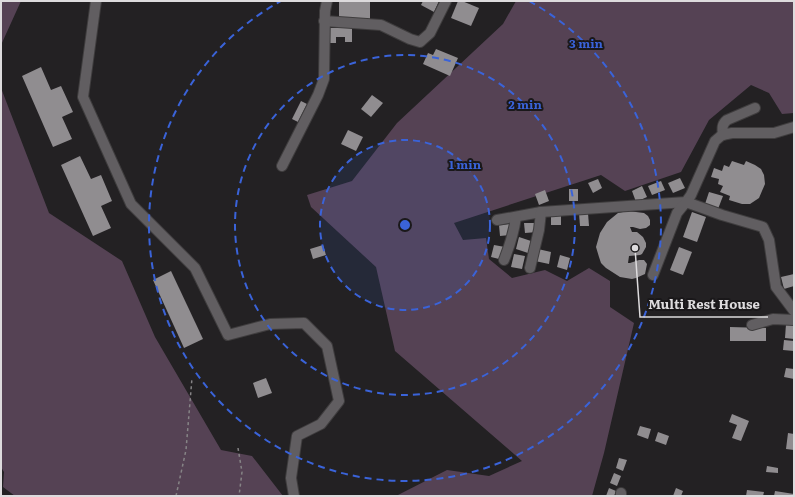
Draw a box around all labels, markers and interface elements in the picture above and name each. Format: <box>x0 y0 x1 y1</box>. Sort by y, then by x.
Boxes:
text: 3 min <box>569 34 604 52</box>
text: 2 min <box>508 95 542 113</box>
text: 1 min <box>449 155 482 173</box>
centre of rings <box>398 218 412 232</box>
callout: Multi Rest House <box>640 292 768 317</box>
text: Multi Rest House <box>648 294 760 313</box>

